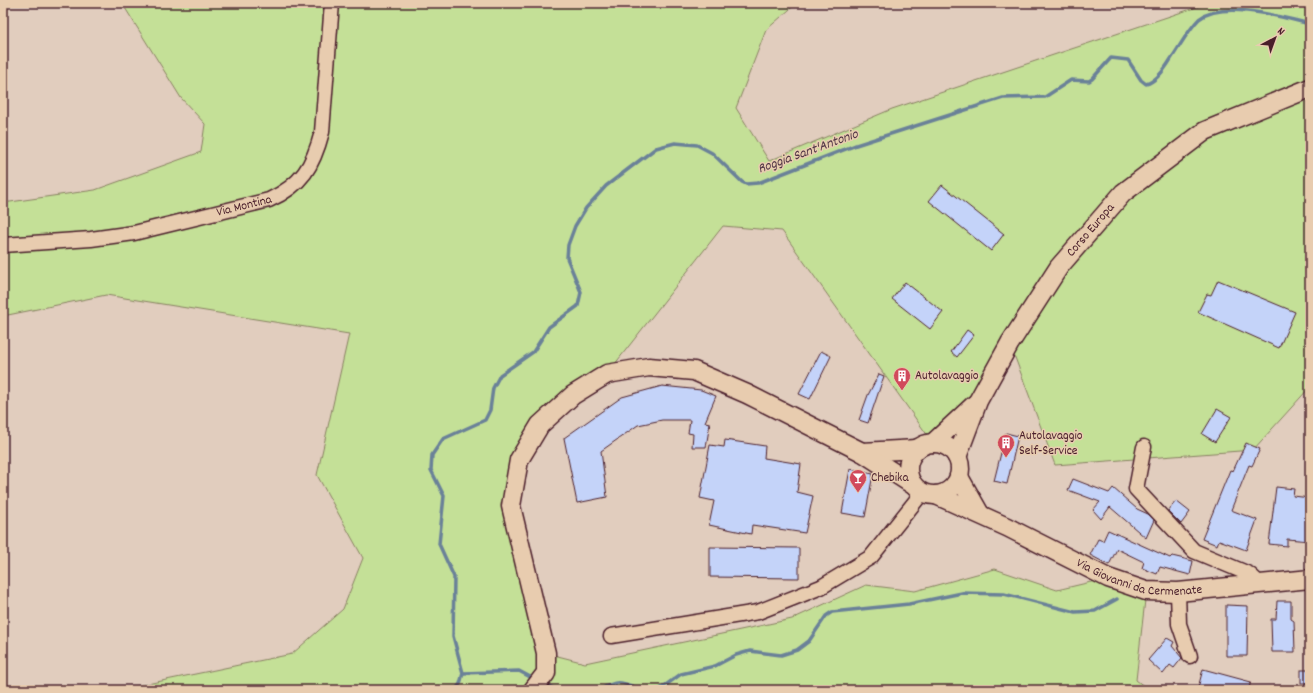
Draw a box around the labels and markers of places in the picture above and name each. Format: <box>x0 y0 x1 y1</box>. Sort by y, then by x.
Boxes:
building icon: Autolavaggio <box>892 366 912 391</box>
place label: Autolavaggio <box>915 367 979 386</box>
place label: Autolavaggio Self-Service <box>1019 427 1083 461</box>
building icon: Autolavaggio Self-Service <box>996 433 1016 458</box>
bar icon: Chebika <box>848 468 868 493</box>
place label: Chebika <box>871 469 909 488</box>

